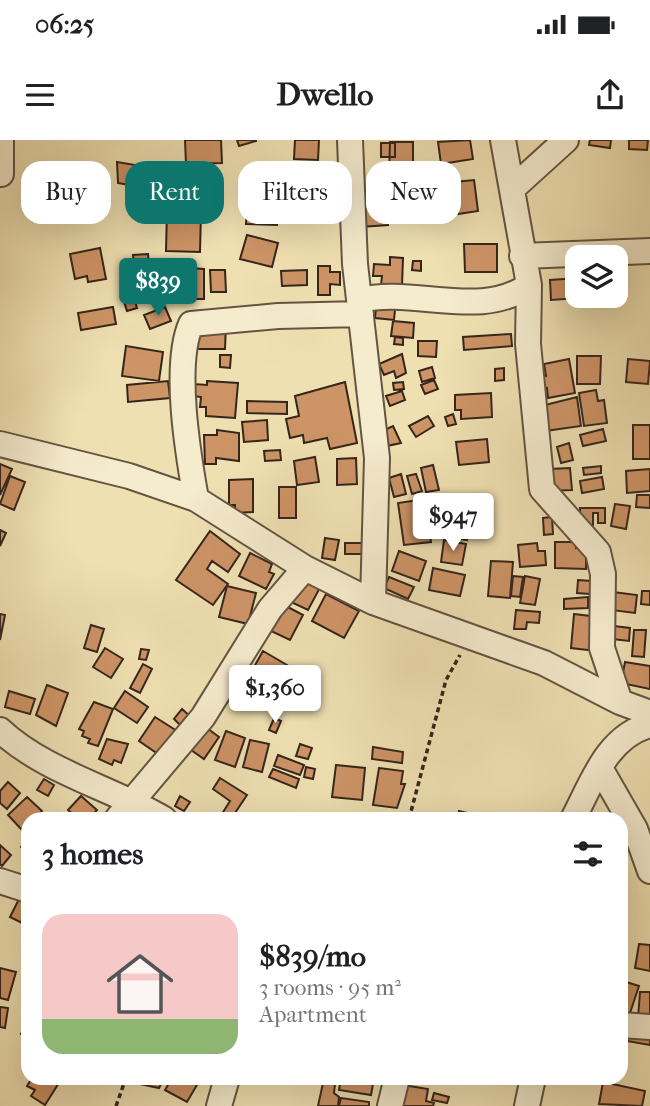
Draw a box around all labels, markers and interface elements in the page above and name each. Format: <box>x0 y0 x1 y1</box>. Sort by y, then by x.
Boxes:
text: 06:25 <box>35 9 94 40</box>
icon: menu <box>21 76 59 114</box>
text: Dwello <box>276 76 374 113</box>
icon: share <box>591 76 629 114</box>
chip: Buy <box>21 161 111 224</box>
chip: Rent <box>125 161 224 224</box>
chip: Filters <box>238 161 352 224</box>
chip: New <box>366 161 461 224</box>
map controls <box>565 245 628 308</box>
button: layers <box>565 245 628 308</box>
pin: $839 <box>117 258 199 318</box>
text: $839 <box>135 267 181 294</box>
pin: $947 <box>412 494 494 553</box>
text: $947 <box>429 502 477 529</box>
pin: $1,360 <box>218 666 332 725</box>
text: $1,360 <box>245 674 305 701</box>
icon: filters <box>569 835 607 873</box>
text: 3 homes <box>42 837 143 872</box>
text: $839/mo <box>259 939 366 974</box>
icon: home <box>98 942 182 1026</box>
text: 3 rooms · 95 m² <box>259 974 401 1001</box>
text: Apartment <box>259 1001 367 1028</box>

